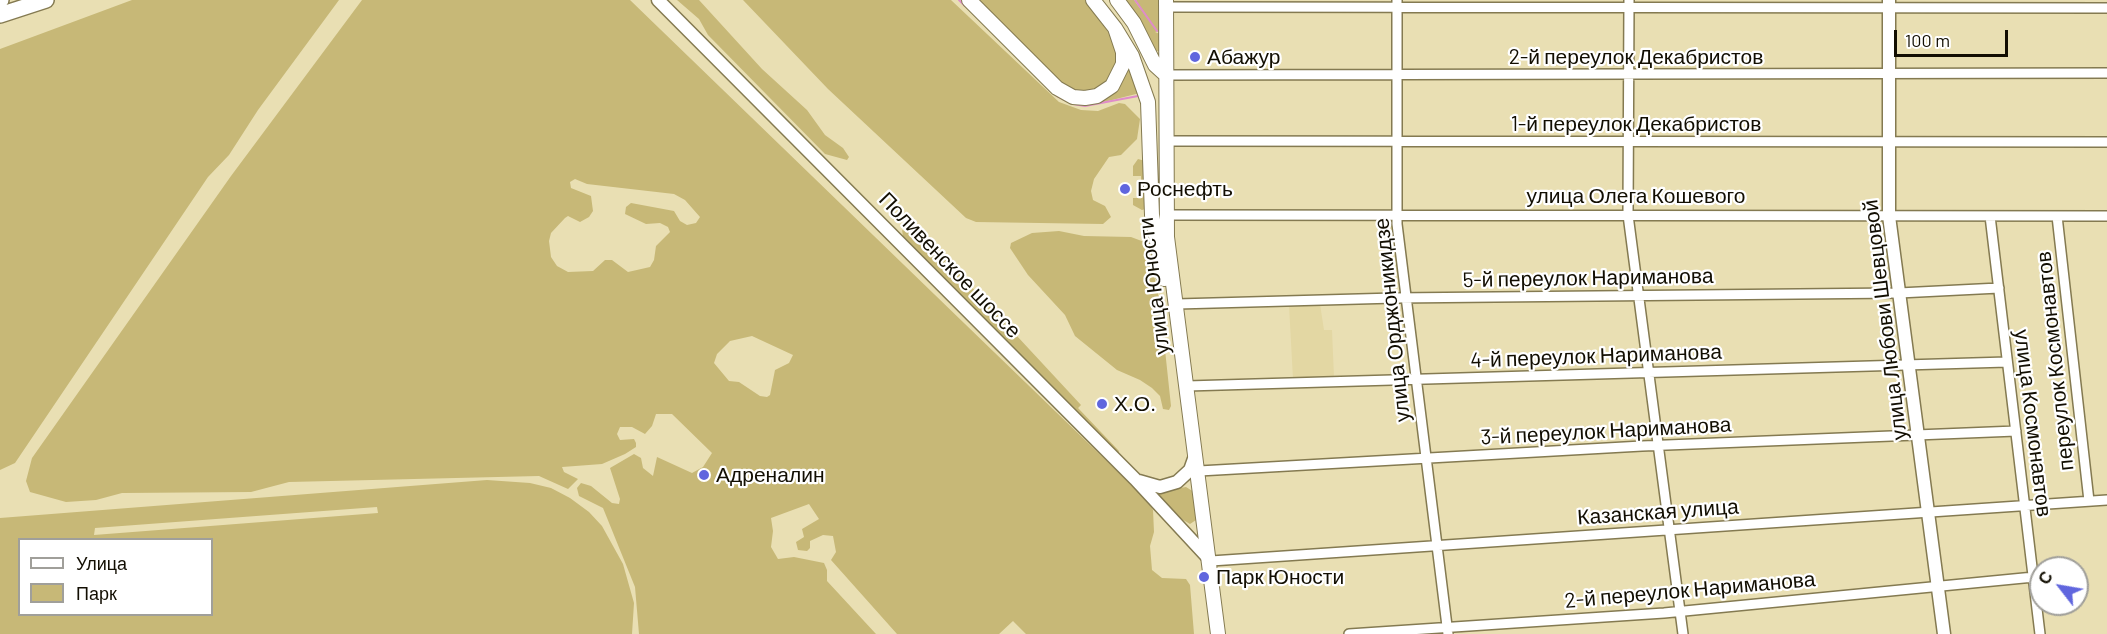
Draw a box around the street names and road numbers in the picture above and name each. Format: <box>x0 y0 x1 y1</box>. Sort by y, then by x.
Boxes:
street label: 2-й переулок Декабристов <box>1509 44 1763 70</box>
street label: 1-й переулок Декабристов <box>1511 111 1761 137</box>
street label: улица Олега Кошевого <box>1527 183 1745 209</box>
street label: Поливенское шоссе <box>874 187 1026 343</box>
street label: улица Любови Шевцовой <box>1858 198 1912 442</box>
street label: улица Юности <box>1133 216 1175 356</box>
street label: улица Орджоникидзе <box>1369 217 1415 423</box>
street label: переулок Космонавтов <box>2031 250 2079 472</box>
street label: 5-й переулок Нариманова <box>1462 263 1714 293</box>
street label: улица Космонавтов <box>2009 328 2057 518</box>
street label: 4-й переулок Нариманова <box>1470 339 1722 373</box>
street label: 3-й переулок Нариманова <box>1480 412 1732 450</box>
street label: Казанская улица <box>1576 494 1740 530</box>
street label: 2-й переулок Нариманова <box>1564 566 1816 614</box>

